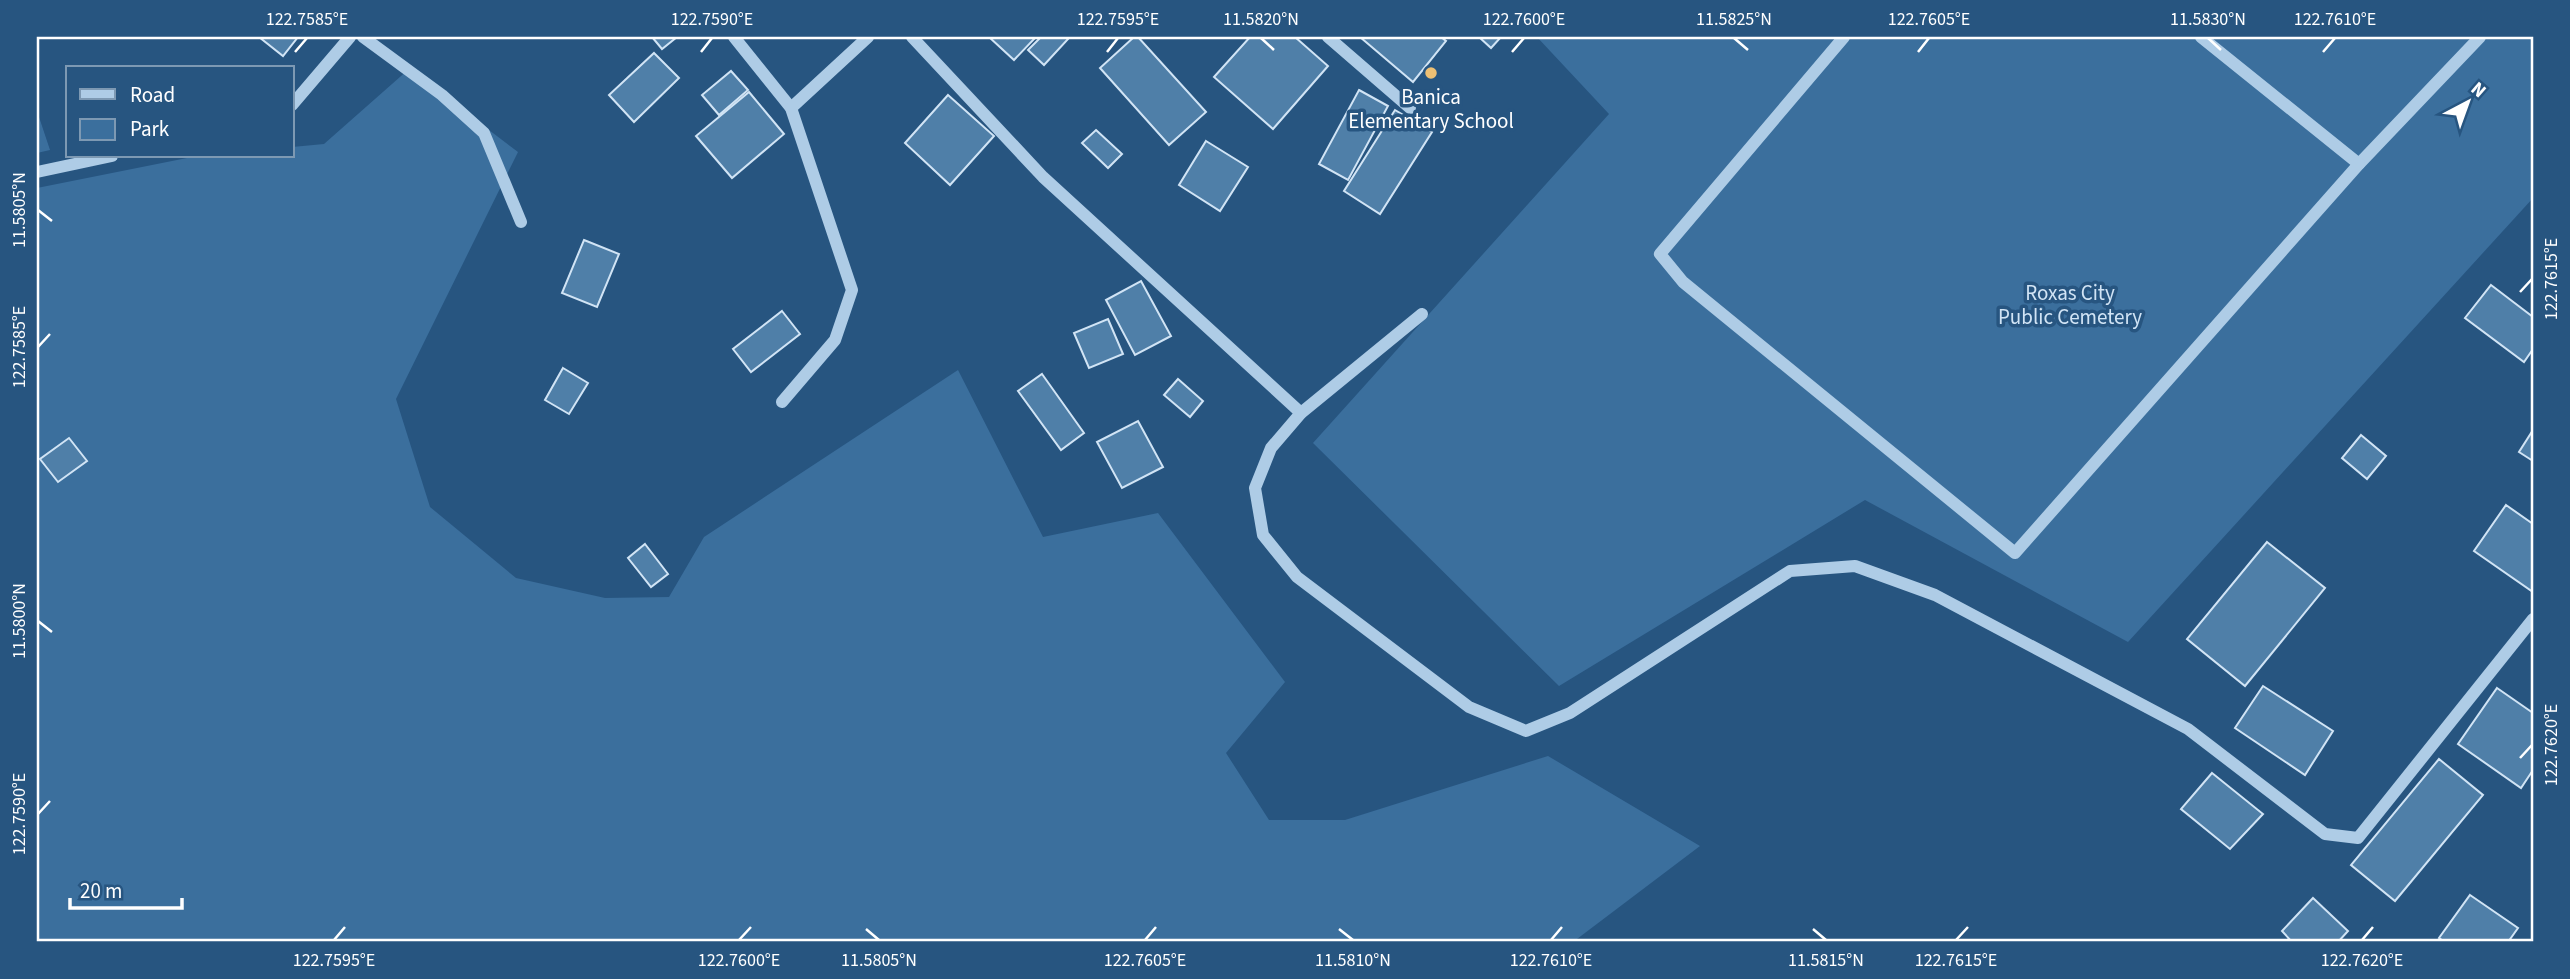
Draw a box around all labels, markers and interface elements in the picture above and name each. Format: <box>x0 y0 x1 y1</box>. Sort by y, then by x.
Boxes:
text: 122.7585°E <box>266 7 348 32</box>
text: 122.7590°E <box>671 7 753 32</box>
text: 122.7595°E <box>1077 7 1159 32</box>
text: 11.5820°N <box>1223 7 1299 32</box>
text: 122.7600°E <box>1483 7 1565 32</box>
text: 11.5825°N <box>1696 7 1772 32</box>
text: 122.7605°E <box>1888 7 1970 32</box>
text: 11.5830°N <box>2170 7 2246 32</box>
text: 122.7610°E <box>2294 7 2376 32</box>
marker: Banica Elementary School <box>1423 65 1439 81</box>
legend <box>66 66 294 158</box>
north arrow <box>2434 66 2504 136</box>
text: N <box>2465 76 2492 105</box>
text: Road <box>130 80 175 110</box>
place label: Banica Elementary School <box>1348 82 1514 136</box>
text: Park <box>130 114 170 144</box>
text: 11.5805°N <box>7 172 32 248</box>
text: 122.7615°E <box>2539 238 2564 320</box>
park label: Roxas City Public Cemetery <box>1998 278 2142 332</box>
text: 122.7585°E <box>7 306 32 388</box>
text: 11.5800°N <box>7 583 32 659</box>
text: 122.7620°E <box>2539 704 2564 786</box>
text: 122.7590°E <box>7 773 32 855</box>
scale bar <box>70 867 182 911</box>
text: 20 m <box>80 876 122 906</box>
text: 122.7595°E <box>293 948 375 973</box>
text: 122.7600°E <box>698 948 780 973</box>
text: 11.5805°N <box>841 948 917 973</box>
text: 122.7605°E <box>1104 948 1186 973</box>
text: 11.5810°N <box>1315 948 1391 973</box>
text: 122.7610°E <box>1510 948 1592 973</box>
text: 11.5815°N <box>1788 948 1864 973</box>
text: 122.7615°E <box>1915 948 1997 973</box>
text: 122.7620°E <box>2321 948 2403 973</box>

